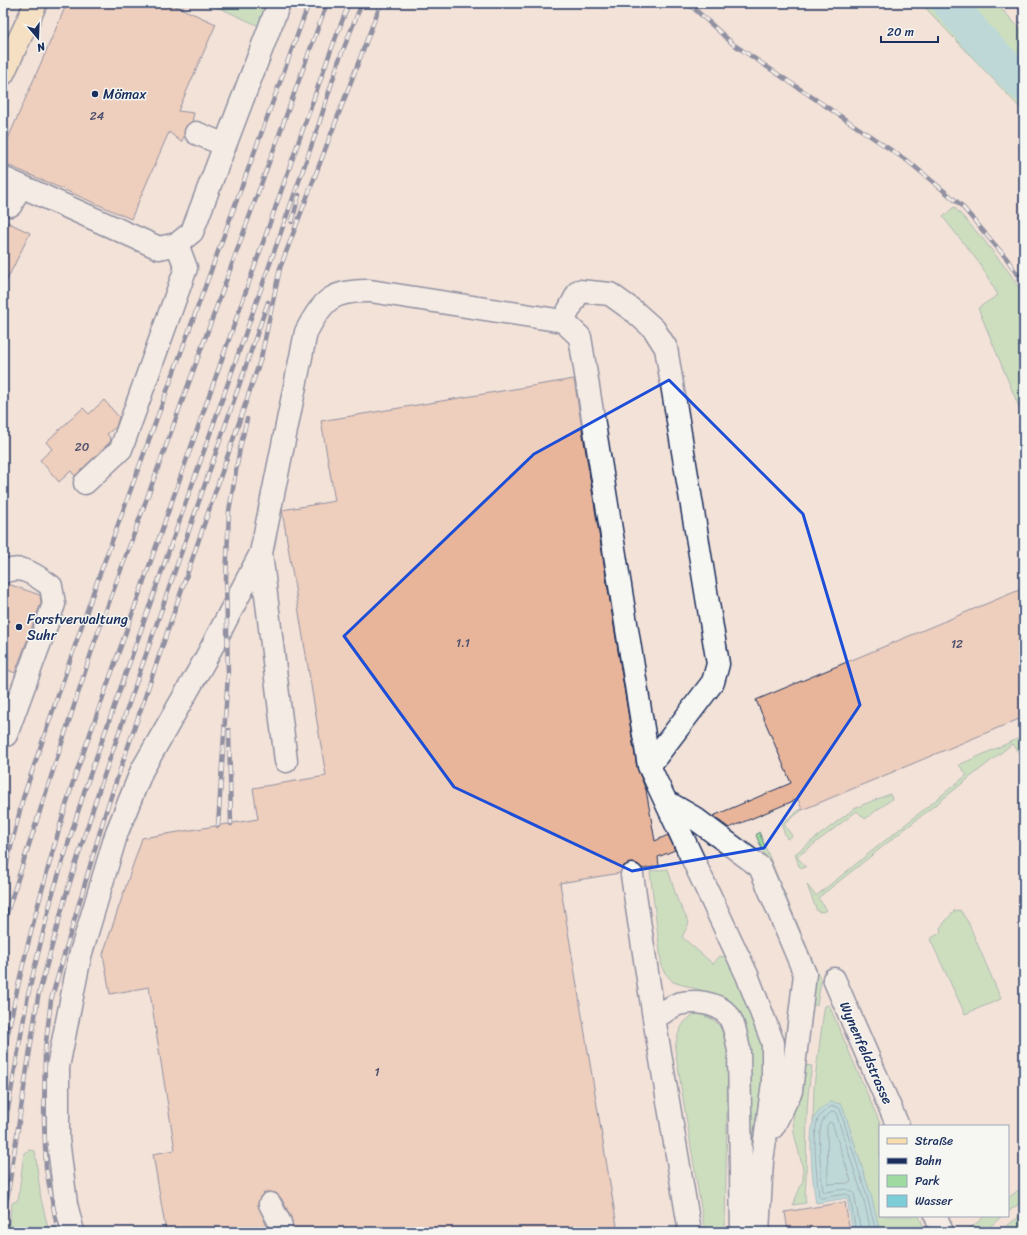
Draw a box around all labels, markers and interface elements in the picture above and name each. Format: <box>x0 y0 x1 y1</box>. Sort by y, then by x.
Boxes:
north arrow <box>18 18 58 58</box>
scale bar <box>881 18 938 44</box>
text: 20 m <box>887 21 914 43</box>
text: N <box>34 36 49 57</box>
place label: Mömax <box>103 82 147 107</box>
marker: Mömax <box>90 89 100 99</box>
house number: 24 <box>90 105 105 127</box>
house number: 20 <box>75 436 90 458</box>
place label: Forstverwaltung Suhr <box>27 607 128 648</box>
marker: Forstverwaltung Suhr <box>14 622 24 632</box>
house number: 1.1 <box>456 632 470 654</box>
house number: 12 <box>951 633 963 655</box>
street label: Wynenfeldstrasse <box>832 997 900 1109</box>
house number: 1 <box>374 1061 380 1083</box>
legend <box>879 1125 1009 1217</box>
text: Straße <box>915 1130 953 1152</box>
text: Bahn <box>915 1150 942 1172</box>
text: Park <box>915 1170 940 1192</box>
text: Wasser <box>915 1190 953 1212</box>

